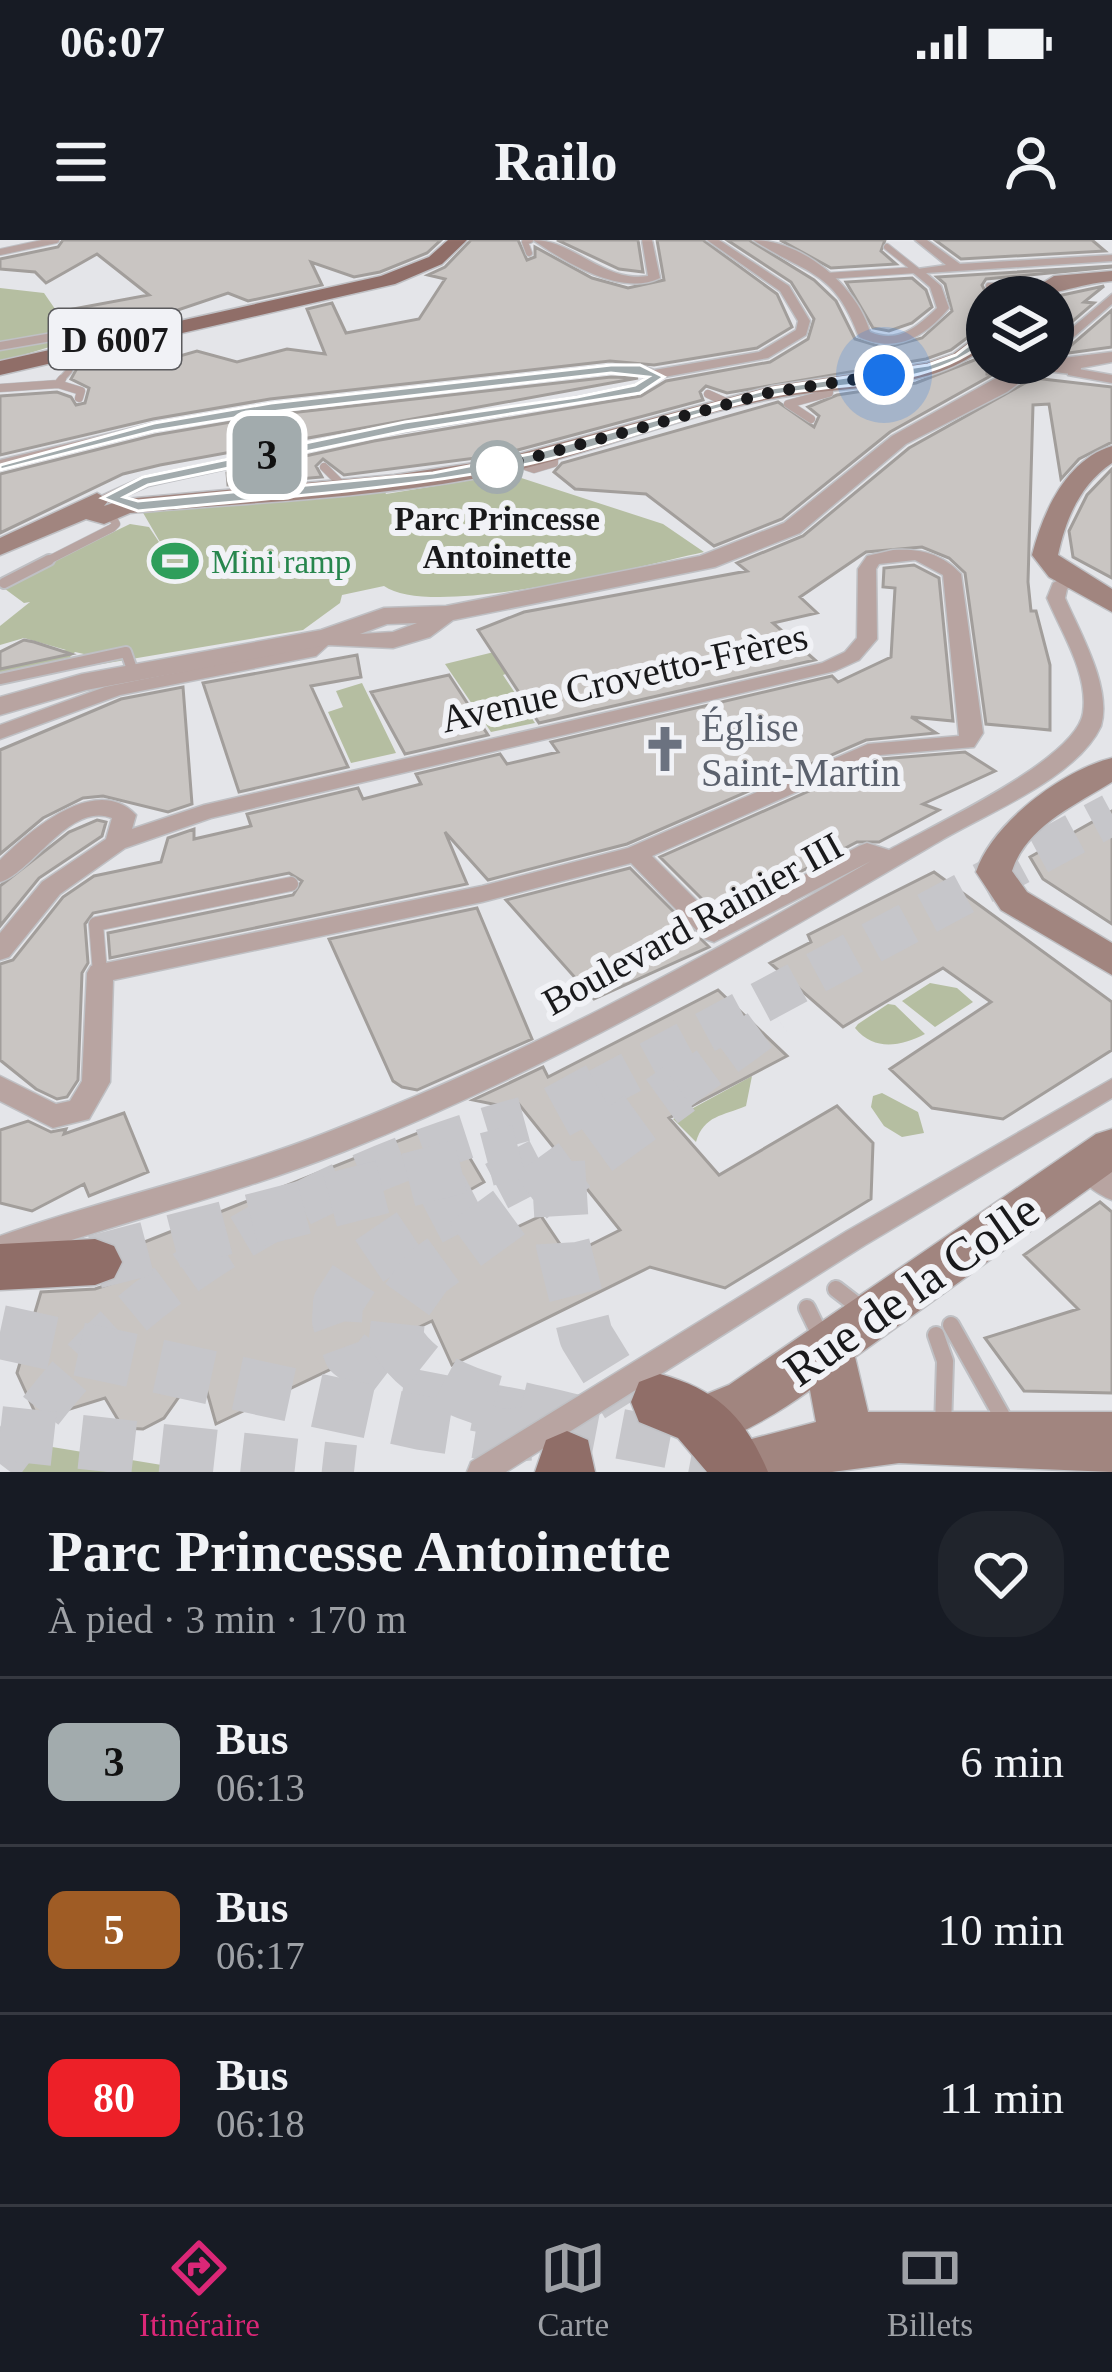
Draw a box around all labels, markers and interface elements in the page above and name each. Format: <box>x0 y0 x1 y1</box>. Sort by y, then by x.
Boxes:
text: 06:07 <box>60 17 165 67</box>
icon: menu <box>48 129 114 195</box>
icon: person <box>998 129 1064 195</box>
text: Railo <box>494 132 618 192</box>
map controls <box>966 276 1074 384</box>
button: layers <box>966 276 1074 384</box>
road number: D 6007 <box>49 309 181 369</box>
your location <box>854 345 914 405</box>
line badge: 3 <box>228 416 306 494</box>
text: 3 <box>257 432 278 478</box>
marker: Parc Princesse Antoinette <box>472 442 522 492</box>
place label: Parc Princesse Antoinette <box>394 501 600 575</box>
sports icon: Mini ramp <box>150 536 200 586</box>
place label: Mini ramp <box>211 544 351 580</box>
street label: Avenue Crovetto-Frères <box>437 614 812 741</box>
place label: Église Saint-Martin <box>701 706 900 794</box>
church icon: Église Saint-Martin <box>640 724 690 774</box>
street label: Boulevard Rainier III <box>535 823 849 1024</box>
street label: Rue de la Colle <box>774 1182 1048 1396</box>
button: heart <box>938 1511 1064 1637</box>
text: Parc Princesse Antoinette <box>48 1520 671 1583</box>
text: À pied · 3 min · 170 m <box>48 1598 407 1641</box>
text: Bus <box>216 1714 289 1764</box>
text: 6 min <box>960 1737 1064 1787</box>
text: 3 <box>104 1739 125 1785</box>
text: 06:13 <box>216 1766 305 1809</box>
text: Bus <box>216 1882 289 1932</box>
text: 10 min <box>938 1905 1064 1955</box>
text: 5 <box>104 1907 125 1953</box>
text: 06:17 <box>216 1934 305 1977</box>
text: Bus <box>216 2050 289 2100</box>
text: 11 min <box>939 2073 1064 2123</box>
text: 80 <box>93 2075 135 2121</box>
text: 06:18 <box>216 2102 305 2145</box>
tab: Itinéraire <box>139 2235 260 2344</box>
tab: Carte <box>538 2235 609 2344</box>
tab: Billets <box>887 2235 973 2344</box>

